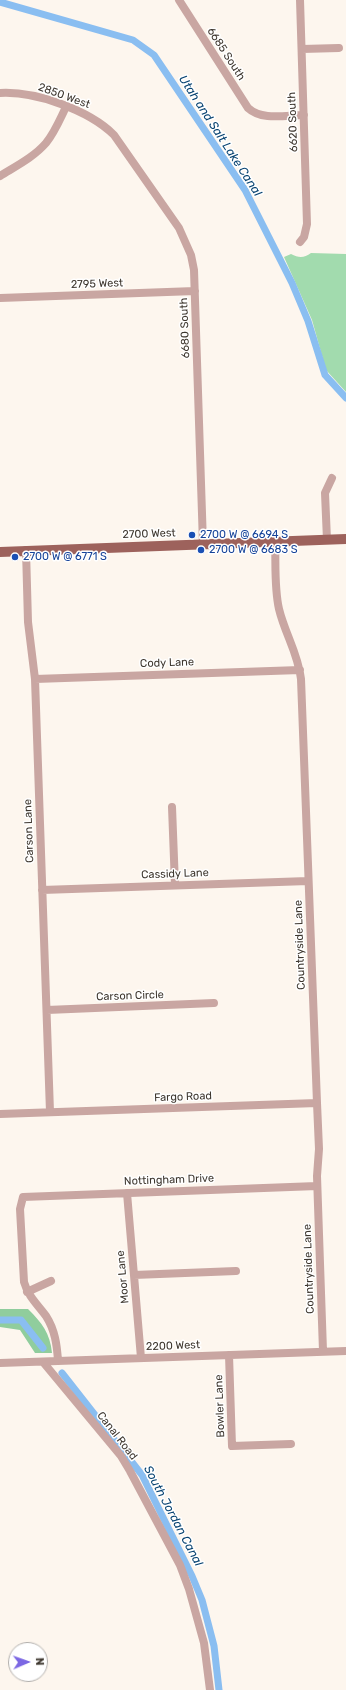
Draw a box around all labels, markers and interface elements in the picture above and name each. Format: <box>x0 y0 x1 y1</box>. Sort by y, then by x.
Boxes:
street label: 6685 South <box>204 25 248 83</box>
water label: Utah and Salt Lake Canal <box>175 73 265 199</box>
street label: 2850 West <box>36 81 92 111</box>
street label: 6620 South <box>285 92 301 152</box>
street label: 2795 West <box>71 276 123 292</box>
street label: 6680 South <box>177 297 193 359</box>
street label: 2700 West <box>122 526 176 542</box>
place label: 2700 W @ 6694 S <box>200 528 288 542</box>
marker: 2700 W @ 6694 S <box>187 530 197 540</box>
place label: 2700 W @ 6683 S <box>209 543 298 557</box>
marker: 2700 W @ 6683 S <box>196 545 206 555</box>
place label: 2700 W @ 6771 S <box>23 550 107 564</box>
marker: 2700 W @ 6771 S <box>10 552 20 562</box>
street label: Cody Lane <box>140 655 194 671</box>
street label: Carson Lane <box>21 799 37 863</box>
street label: Cassidy Lane <box>141 866 209 882</box>
street label: Countryside Lane <box>292 900 308 990</box>
street label: Carson Circle <box>96 988 164 1004</box>
street label: Fargo Road <box>154 1089 212 1105</box>
street label: Nottingham Drive <box>124 1172 214 1188</box>
street label: Countryside Lane <box>301 1224 317 1314</box>
street label: Moor Lane <box>114 1250 132 1304</box>
street label: 2200 West <box>146 1338 200 1354</box>
street label: Bowler Lane <box>212 1374 228 1438</box>
street label: Canal Road <box>94 1409 140 1463</box>
water label: South Jordan Canal <box>140 1463 206 1569</box>
north arrow <box>8 1642 48 1682</box>
text: N <box>33 1657 46 1666</box>

